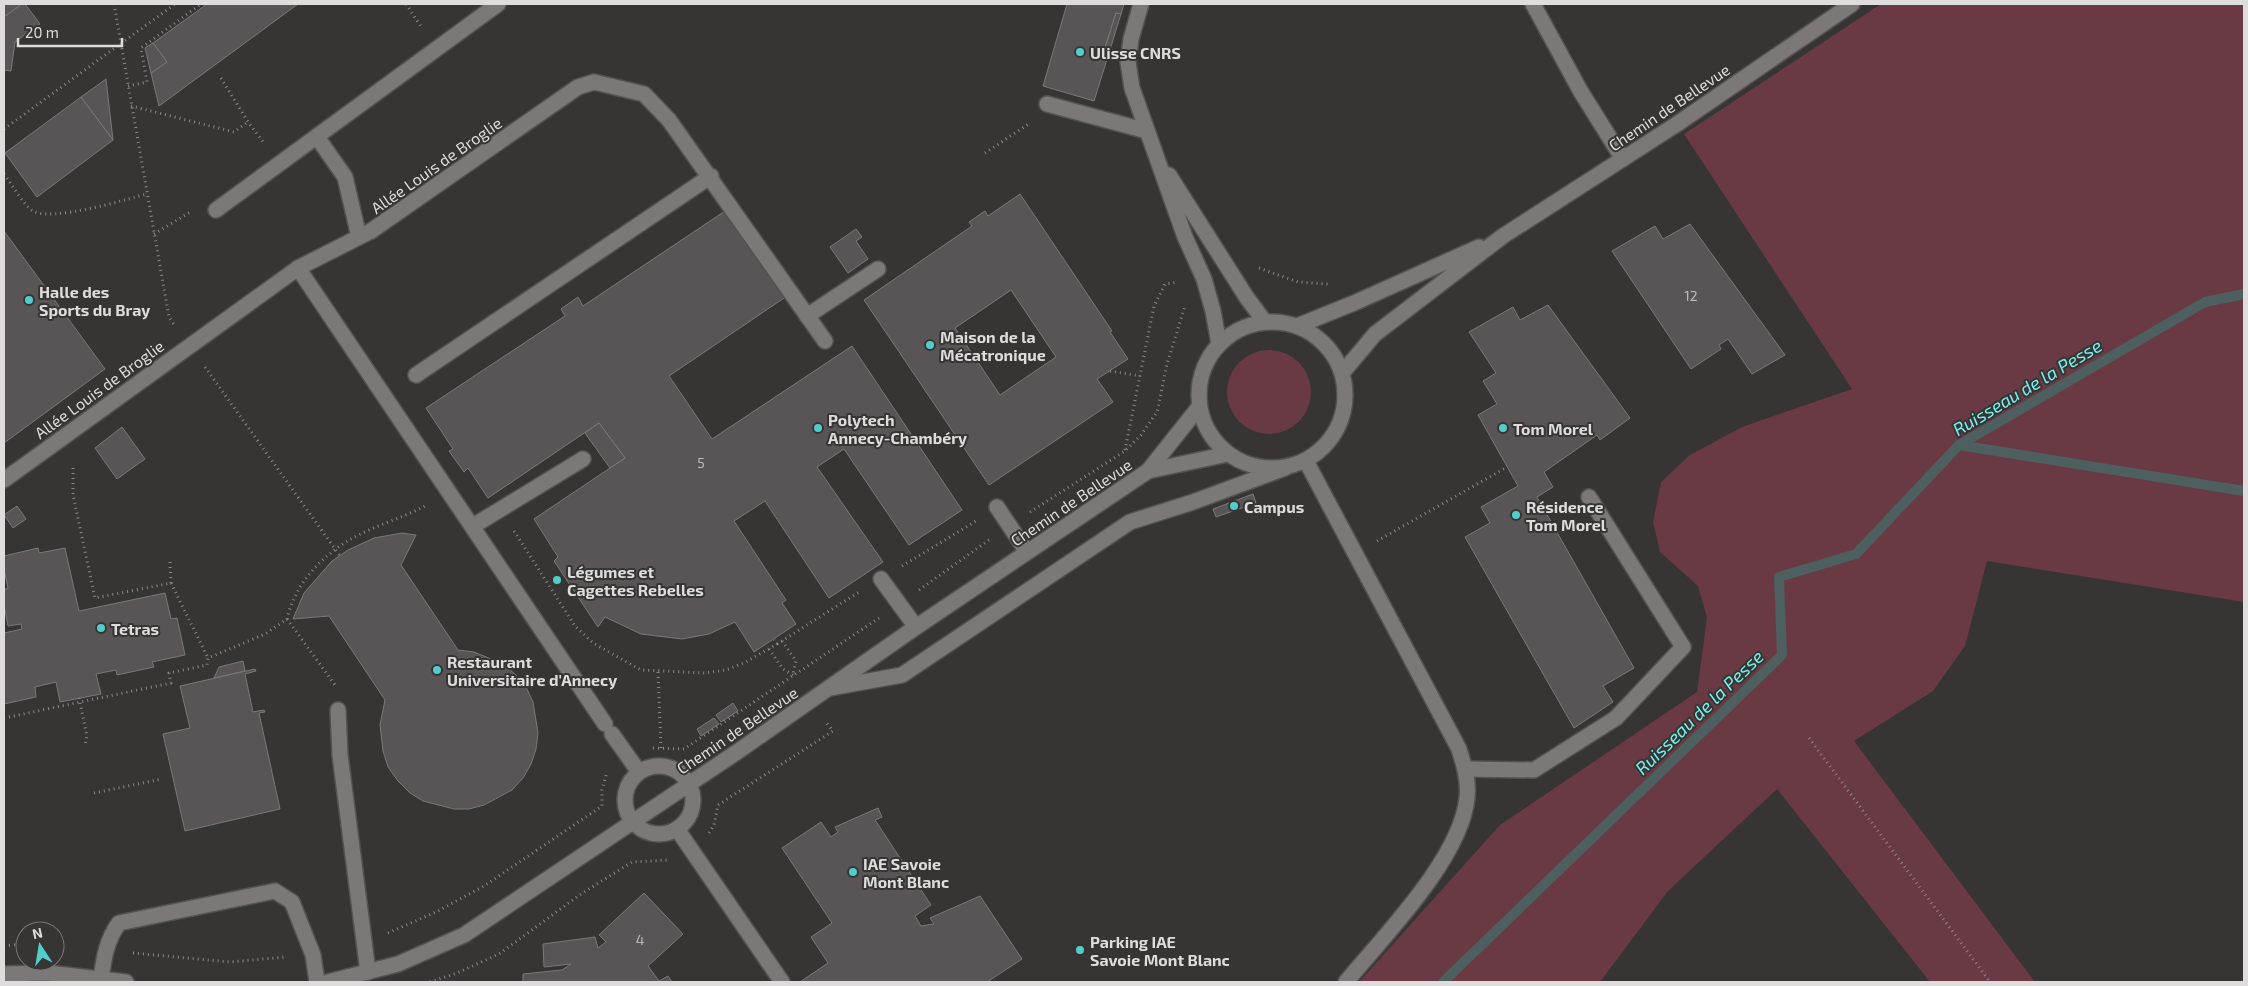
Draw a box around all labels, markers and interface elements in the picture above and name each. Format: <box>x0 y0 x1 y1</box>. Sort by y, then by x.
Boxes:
scale bar <box>18 15 121 47</box>
text: 20 m <box>25 23 59 41</box>
place label: Ulisse CNRS <box>1090 43 1181 62</box>
marker: Ulisse CNRS <box>1074 46 1086 58</box>
street label: Chemin de Bellevue <box>1605 59 1733 155</box>
street label: Allée Louis de Broglie <box>367 113 505 217</box>
place label: Halle des Sports du Bray <box>39 282 150 320</box>
house number: 12 <box>1684 287 1698 304</box>
marker: Halle des Sports du Bray <box>23 294 35 306</box>
place label: Maison de la Mécatronique <box>940 327 1046 364</box>
water label: Ruisseau de la Pesse <box>1949 334 2106 440</box>
street label: Allée Louis de Broglie <box>31 336 167 442</box>
marker: Maison de la Mécatronique <box>924 339 936 351</box>
place label: Polytech Annecy-Chambéry <box>828 410 967 448</box>
place label: Tom Morel <box>1513 419 1594 438</box>
marker: Polytech Annecy-Chambéry <box>812 422 824 434</box>
marker: Tom Morel <box>1497 422 1509 434</box>
house number: 5 <box>697 454 705 471</box>
street label: Chemin de Bellevue <box>1007 454 1135 550</box>
place label: Campus <box>1244 497 1304 516</box>
place label: Résidence Tom Morel <box>1526 497 1607 534</box>
marker: Campus <box>1228 500 1240 512</box>
marker: Résidence Tom Morel <box>1510 509 1522 521</box>
place label: Légumes et Cagettes Rebelles <box>567 562 704 599</box>
marker: Légumes et Cagettes Rebelles <box>551 574 563 586</box>
place label: Tetras <box>111 619 159 638</box>
marker: Tetras <box>95 622 107 634</box>
water label: Ruisseau de la Pesse <box>1630 645 1768 779</box>
place label: Restaurant Universitaire d'Annecy <box>447 652 617 690</box>
marker: Restaurant Universitaire d'Annecy <box>431 664 443 676</box>
street label: Chemin de Bellevue <box>673 682 801 778</box>
place label: IAE Savoie Mont Blanc <box>863 854 949 891</box>
marker: IAE Savoie Mont Blanc <box>847 866 859 878</box>
north arrow <box>15 921 65 971</box>
text: N <box>30 923 44 942</box>
house number: 4 <box>636 931 644 948</box>
place label: Parking IAE Savoie Mont Blanc <box>1090 932 1230 969</box>
marker: Parking IAE Savoie Mont Blanc <box>1074 944 1086 956</box>

